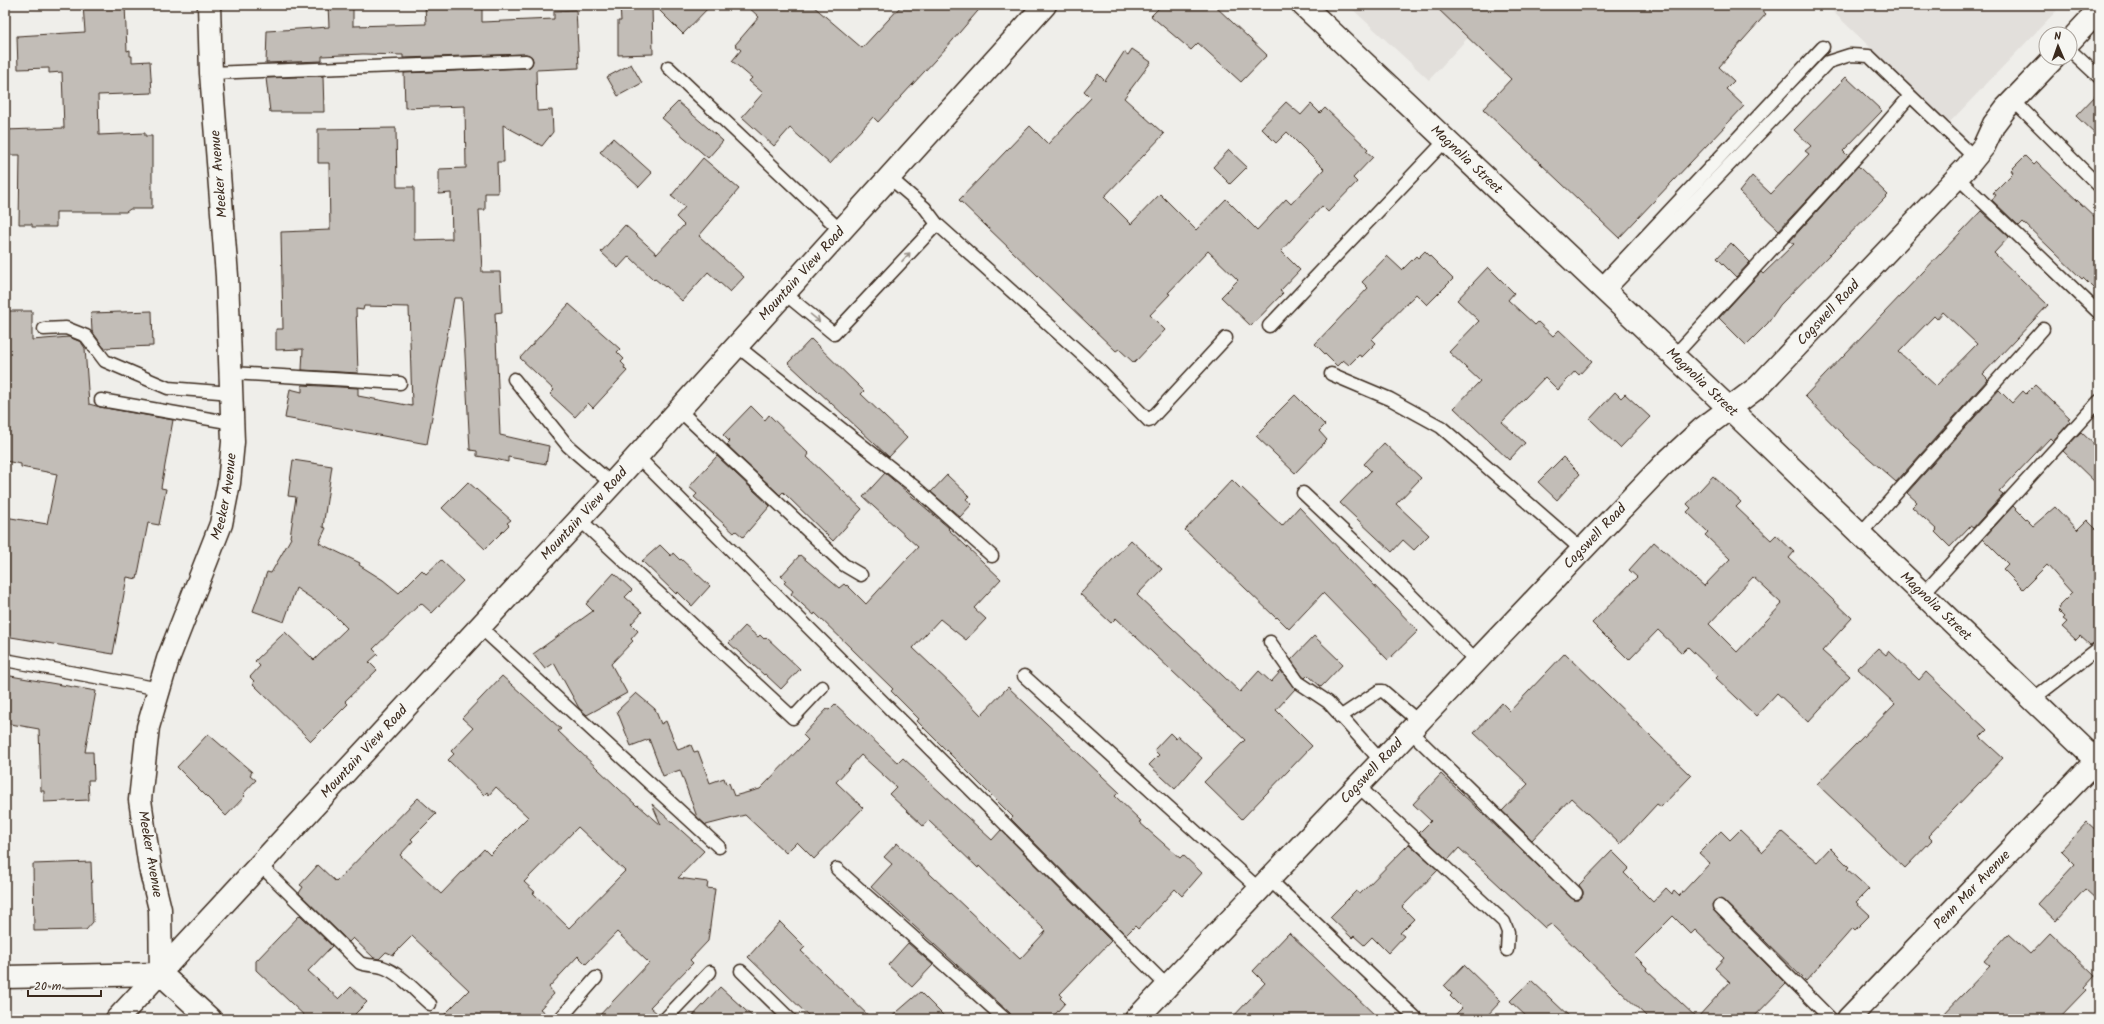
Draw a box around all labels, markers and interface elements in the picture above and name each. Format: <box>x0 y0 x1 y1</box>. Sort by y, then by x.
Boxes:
north arrow <box>2038 26 2078 66</box>
text: N <box>2054 28 2062 46</box>
street label: Magnolia Street <box>1425 120 1508 200</box>
street label: Meeker Avenue <box>204 129 234 219</box>
street label: Mountain View Road <box>753 221 851 326</box>
one-way arrow <box>901 252 910 263</box>
street label: Cogswell Road <box>1792 274 1866 351</box>
one-way arrow <box>809 313 820 322</box>
street label: Magnolia Street <box>1661 342 1743 423</box>
street label: Meeker Avenue <box>205 451 243 543</box>
street label: Mountain View Road <box>535 462 634 566</box>
street label: Cogswell Road <box>1558 498 1633 574</box>
street label: Magnolia Street <box>1895 566 1977 647</box>
street label: Mountain View Road <box>315 699 414 803</box>
street label: Cogswell Road <box>1335 733 1409 809</box>
street label: Meeker Avenue <box>132 809 169 900</box>
street label: Penn Mar Avenue <box>1928 844 2016 935</box>
scale bar <box>28 972 101 998</box>
text: 20 m <box>34 977 62 996</box>

